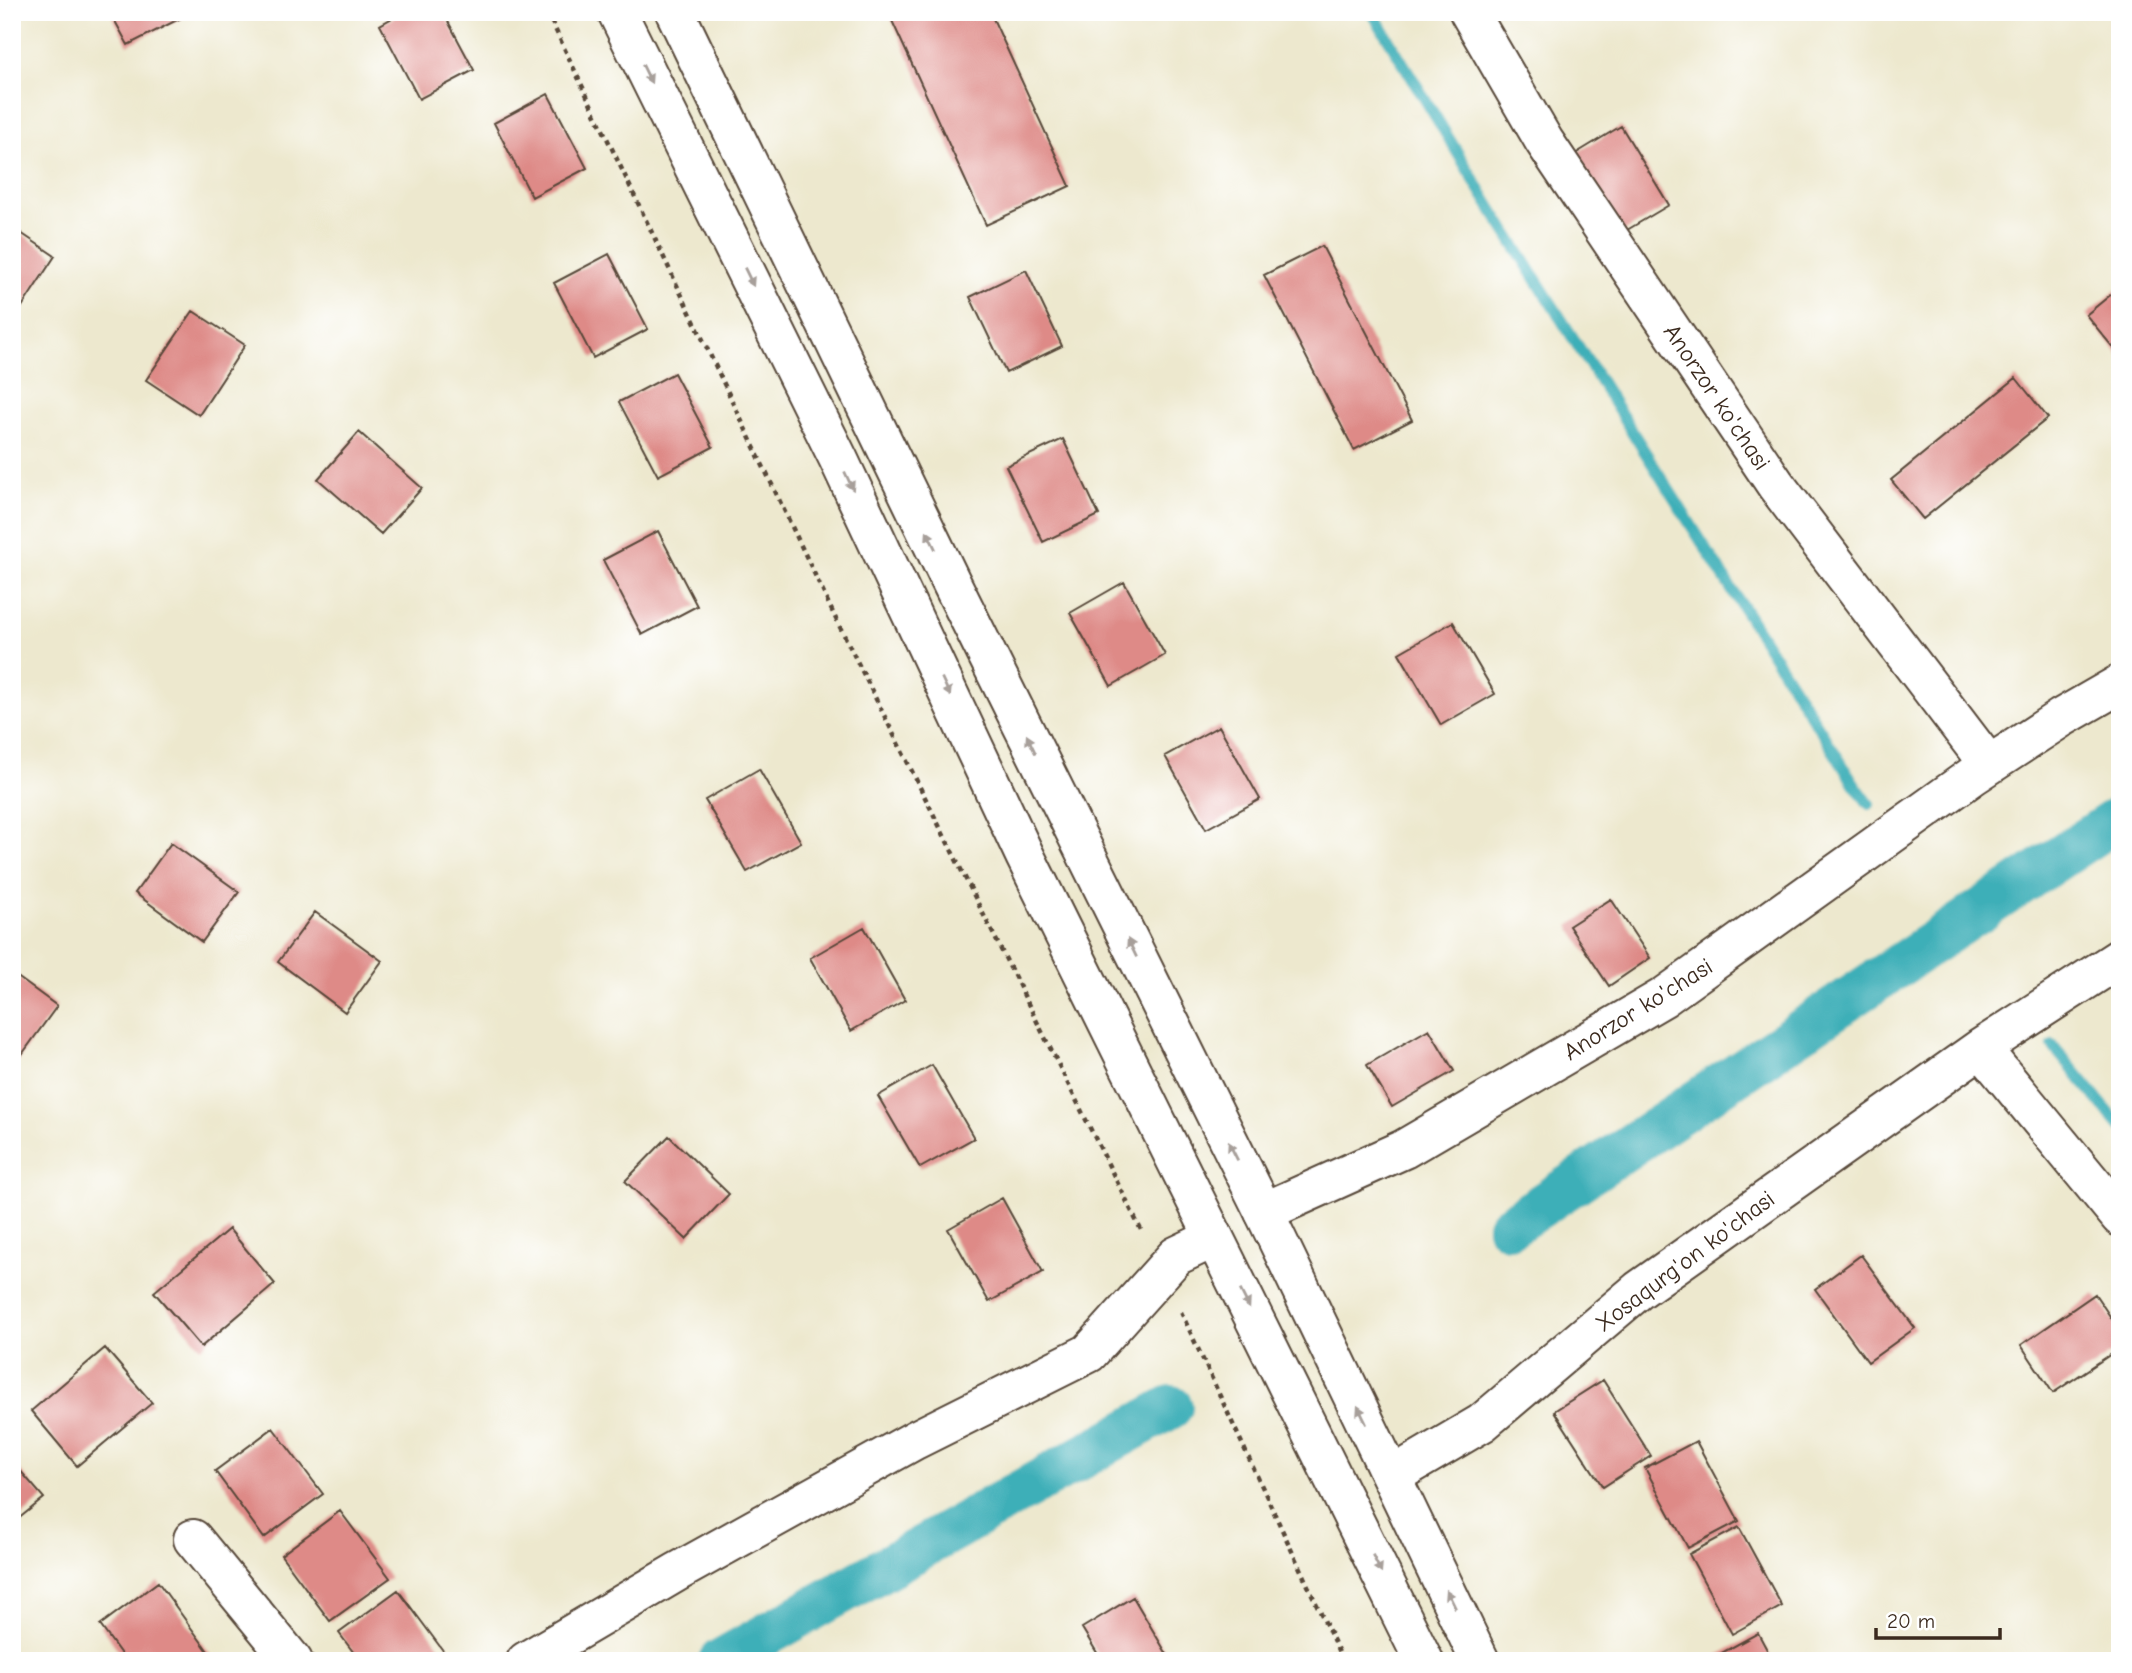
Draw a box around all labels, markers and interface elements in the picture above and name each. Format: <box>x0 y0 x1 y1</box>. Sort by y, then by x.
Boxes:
one-way arrow <box>641 64 652 84</box>
one-way arrow <box>743 267 754 287</box>
street label: Anorzor ko'chasi <box>1658 319 1776 475</box>
one-way arrow <box>843 471 855 491</box>
one-way arrow <box>925 530 936 550</box>
one-way arrow <box>940 677 951 697</box>
one-way arrow <box>1025 734 1037 754</box>
one-way arrow <box>1126 938 1137 958</box>
street label: Anorzor ko'chasi <box>1558 952 1718 1066</box>
one-way arrow <box>1228 1141 1239 1161</box>
street label: Xosaqurg'on ko'chasi <box>1590 1185 1780 1337</box>
one-way arrow <box>1239 1289 1250 1309</box>
one-way arrow <box>1356 1405 1368 1425</box>
one-way arrow <box>1371 1554 1382 1574</box>
one-way arrow <box>1445 1589 1456 1609</box>
scale bar <box>1876 1596 2001 1640</box>
text: 20 m <box>1887 1609 1935 1633</box>

